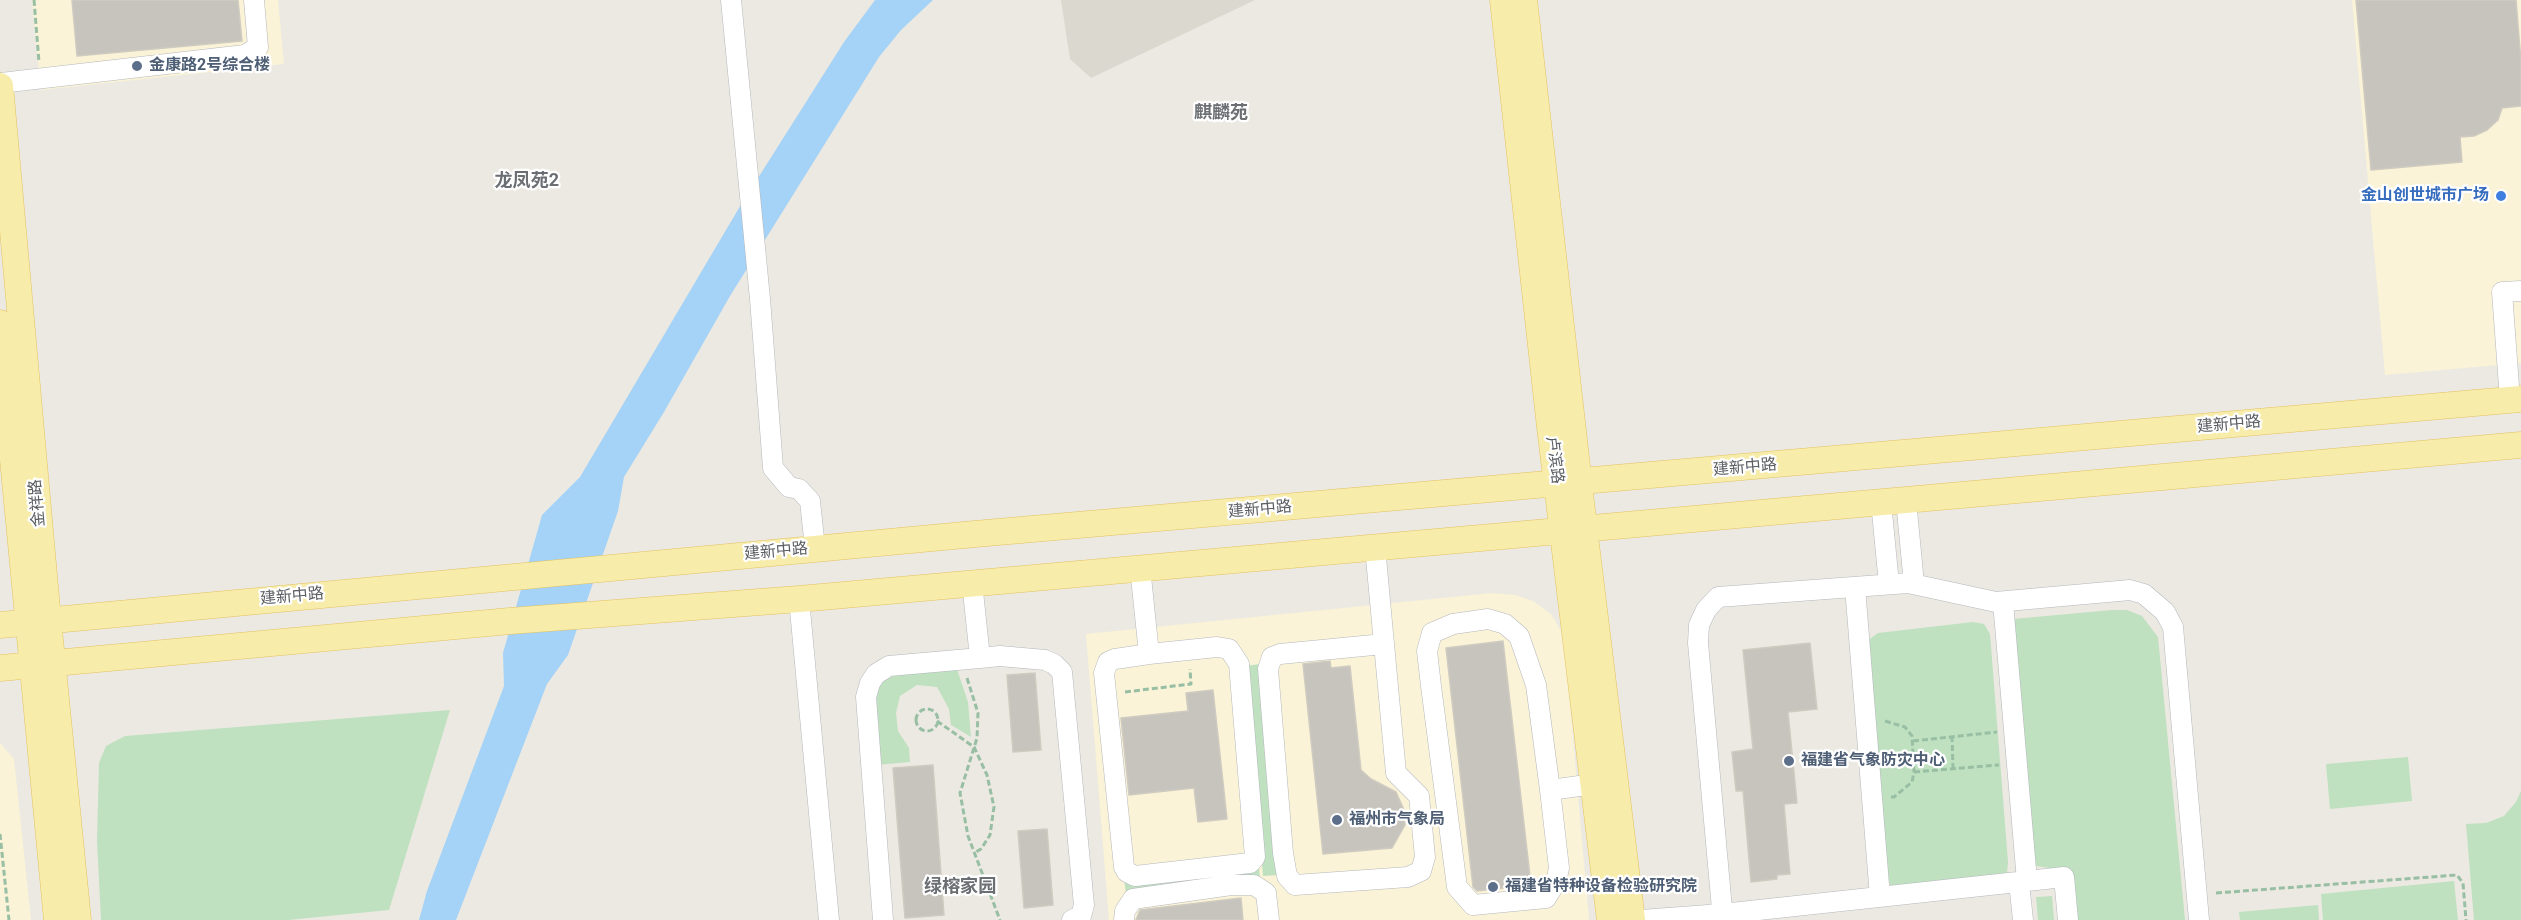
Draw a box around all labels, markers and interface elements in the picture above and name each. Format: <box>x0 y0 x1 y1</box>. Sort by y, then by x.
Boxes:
place label: 金康路2号综合楼 <box>149 56 270 76</box>
marker: 金康路2号综合楼 <box>130 59 144 73</box>
district label: 麒麟苑 <box>1194 102 1248 124</box>
district label: 龙凤苑2 <box>495 170 559 192</box>
place label: 金山创世城市广场 <box>2361 186 2489 206</box>
marker: 金山创世城市广场 <box>2494 189 2508 203</box>
street label: 建新中路 <box>2196 413 2262 437</box>
street label: 卢滨路 <box>1542 435 1566 485</box>
street label: 建新中路 <box>1712 456 1778 480</box>
street label: 金祥路 <box>26 478 50 528</box>
street label: 建新中路 <box>1227 498 1293 522</box>
street label: 建新中路 <box>743 540 809 564</box>
street label: 建新中路 <box>259 585 325 609</box>
place label: 福建省气象防灾中心 <box>1801 751 1945 771</box>
marker: 福建省气象防灾中心 <box>1782 754 1796 768</box>
place label: 福州市气象局 <box>1349 810 1445 830</box>
marker: 福州市气象局 <box>1330 813 1344 827</box>
district label: 绿榕家园 <box>924 876 996 898</box>
place label: 福建省特种设备检验研究院 <box>1505 877 1697 897</box>
marker: 福建省特种设备检验研究院 <box>1486 880 1500 894</box>

